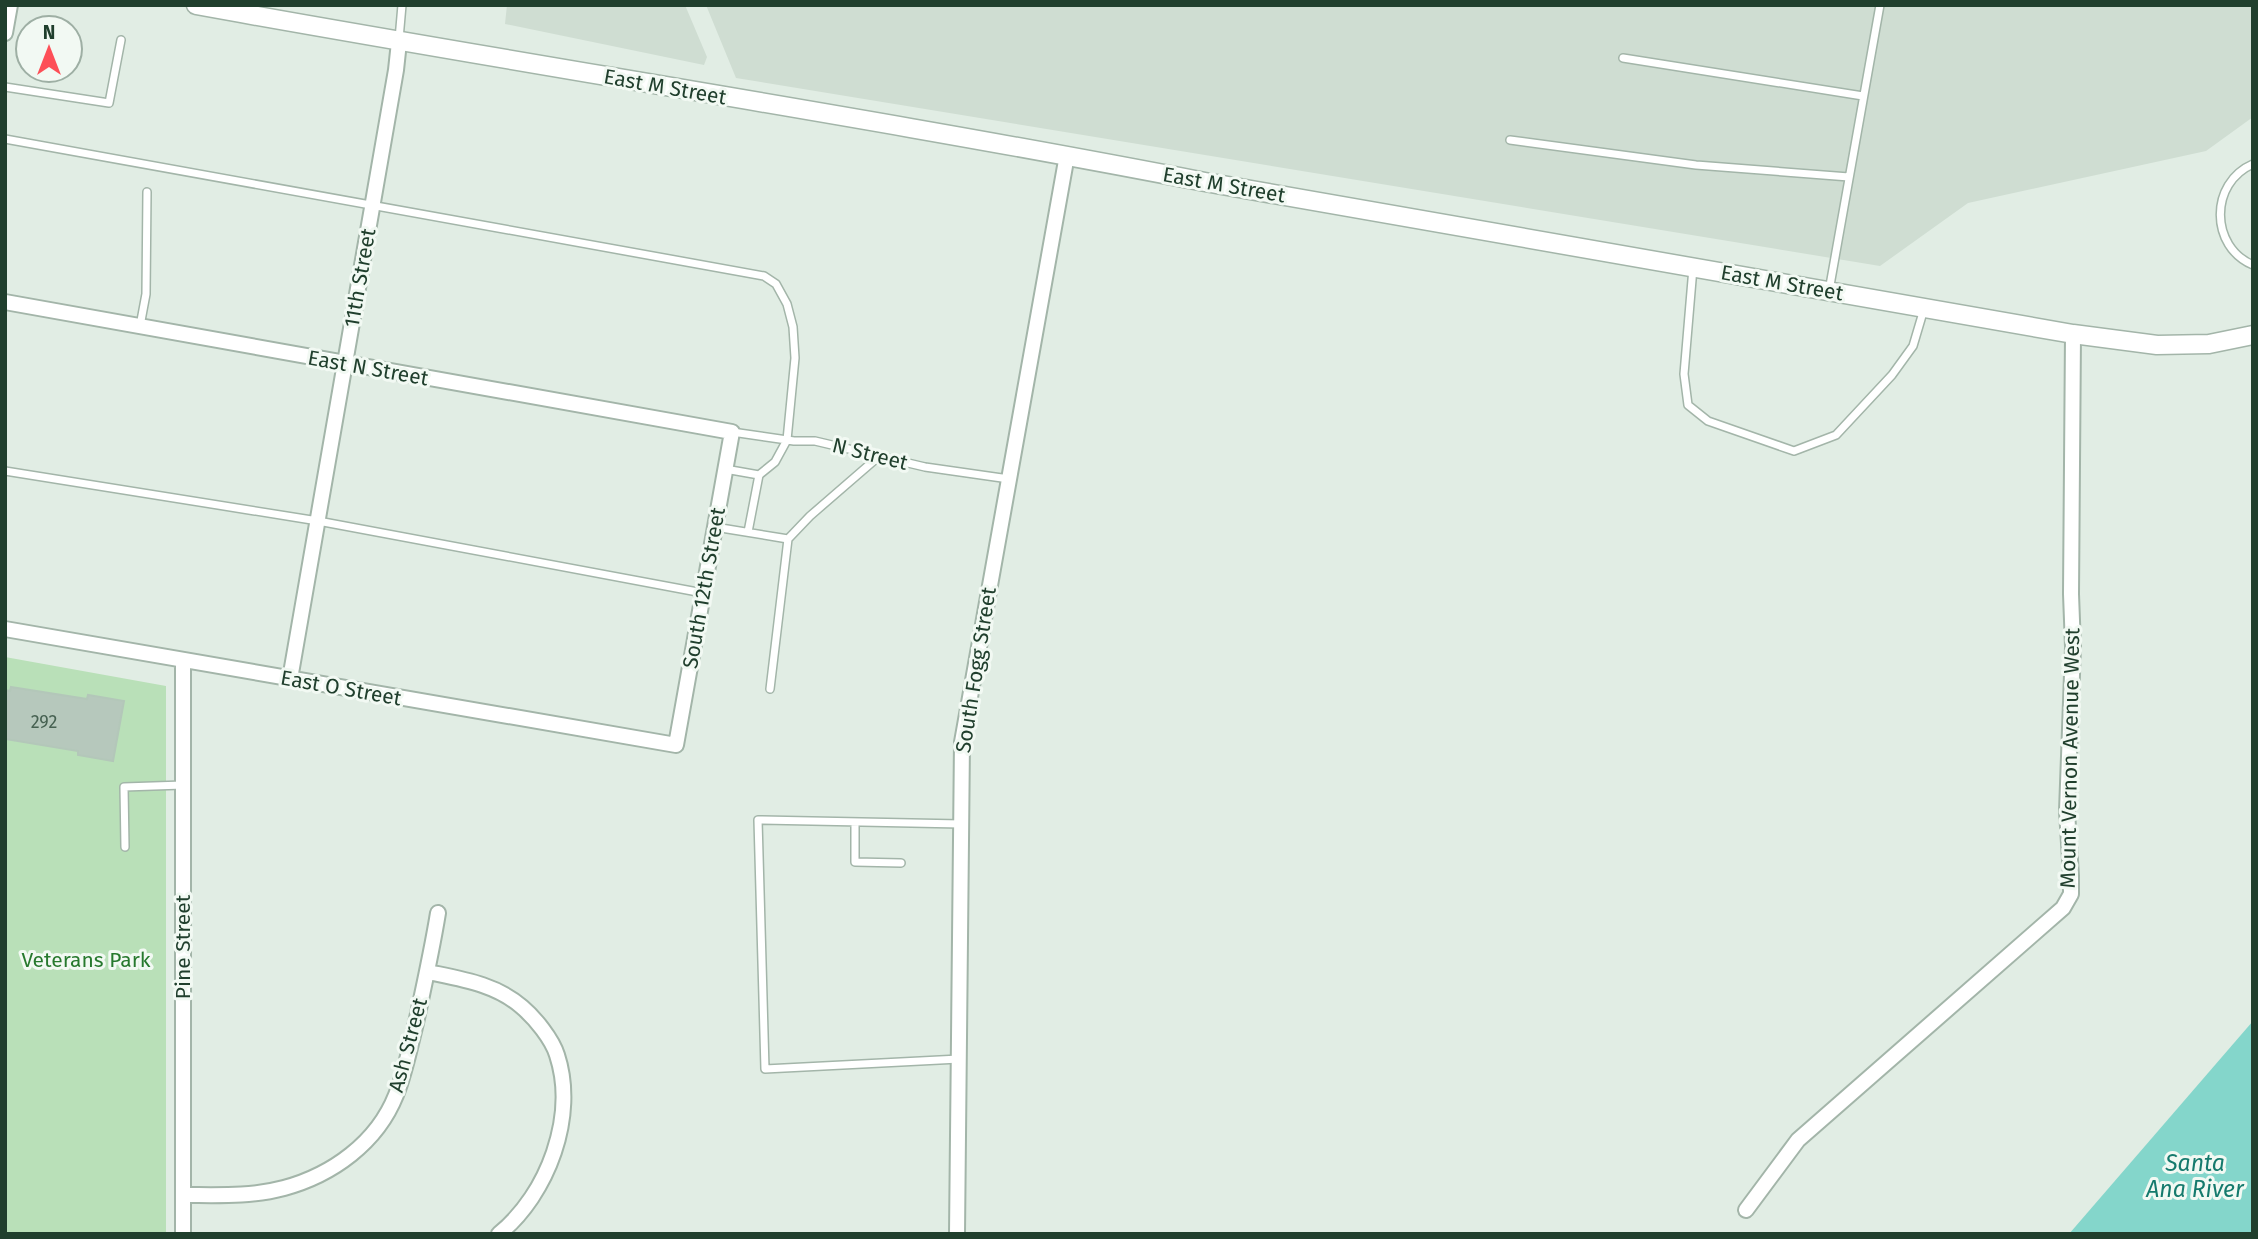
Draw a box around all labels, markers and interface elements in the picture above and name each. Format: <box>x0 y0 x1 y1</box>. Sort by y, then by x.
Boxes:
north arrow <box>14 14 84 84</box>
text: N <box>43 21 55 44</box>
street label: East M Street <box>602 63 729 111</box>
street label: East M Street <box>1161 161 1288 209</box>
street label: 11th Street <box>338 226 382 330</box>
street label: East M Street <box>1719 259 1846 307</box>
street label: East N Street <box>306 345 431 391</box>
street label: N Street <box>830 432 911 476</box>
street label: South 12th Street <box>677 505 731 671</box>
street label: South Fogg Street <box>950 585 1002 755</box>
street label: Mount Vernon Avenue West <box>2055 627 2085 889</box>
street label: East O Street <box>279 665 404 711</box>
house number: 292 <box>31 711 57 733</box>
street label: Pine Street <box>170 894 196 999</box>
park label: Veterans Park <box>21 947 151 973</box>
street label: Ash Street <box>383 995 433 1095</box>
water label: Santa Ana River <box>2145 1149 2245 1203</box>

